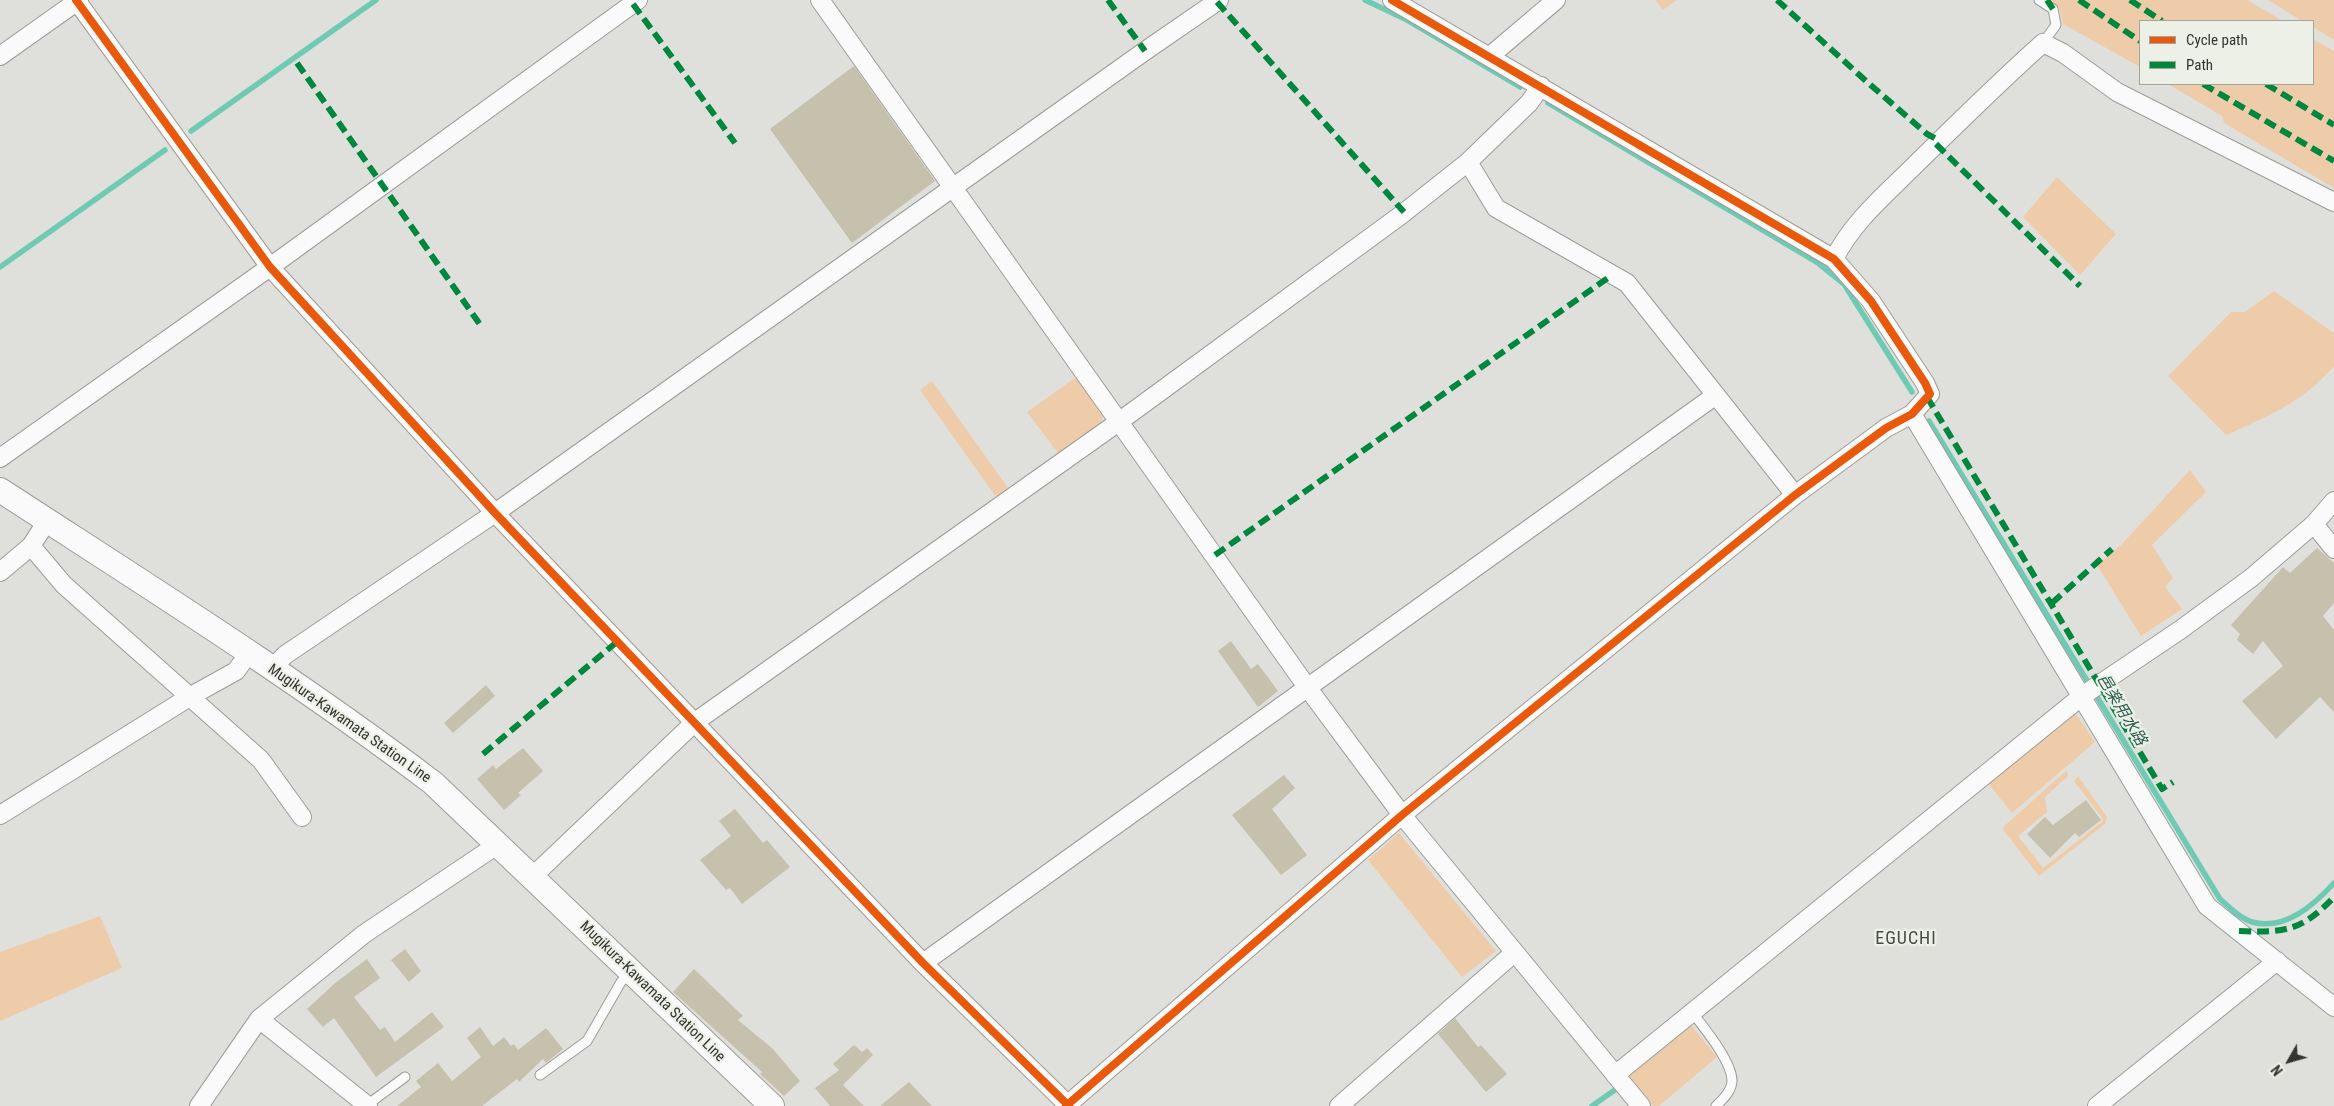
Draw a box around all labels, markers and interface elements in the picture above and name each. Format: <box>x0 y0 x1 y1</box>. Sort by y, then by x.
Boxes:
legend <box>2139 20 2314 85</box>
text: Cycle path <box>2186 31 2248 49</box>
text: Path <box>2186 56 2213 74</box>
street label: Mugikura-Kawamata Station Line <box>264 661 434 787</box>
water label: 邑楽用水路 <box>2092 671 2150 749</box>
street label: Mugikura-Kawamata Station Line <box>576 918 728 1066</box>
district label: EGUCHI <box>1874 928 1938 950</box>
north arrow <box>2264 1036 2314 1086</box>
text: N <box>2268 1062 2286 1079</box>

